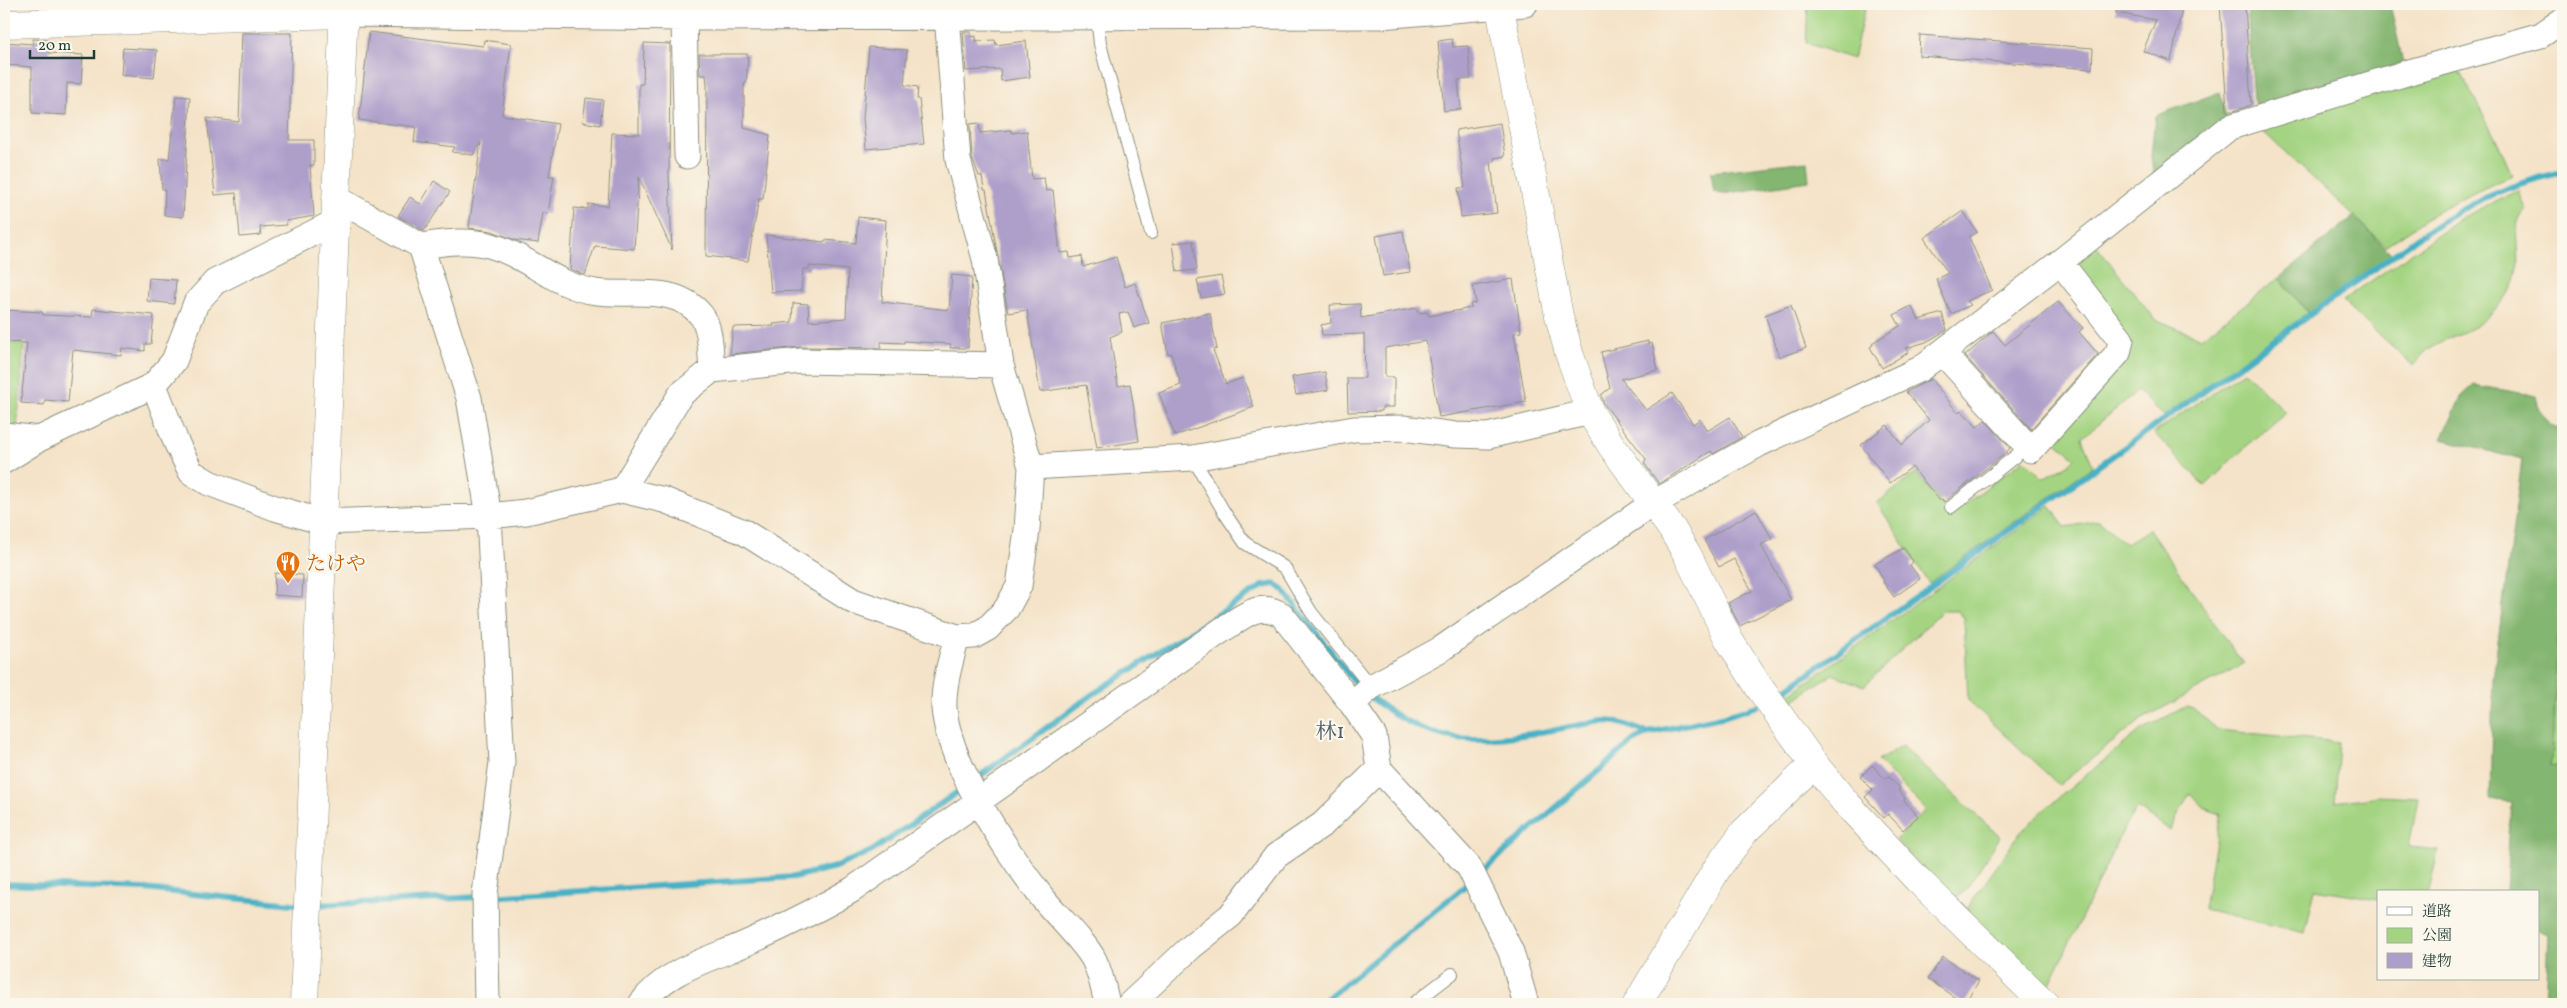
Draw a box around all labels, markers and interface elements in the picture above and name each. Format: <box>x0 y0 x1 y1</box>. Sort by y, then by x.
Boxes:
scale bar <box>30 28 94 60</box>
text: 20 m <box>38 36 71 57</box>
restaurant icon: たけや <box>275 550 301 584</box>
place label: たけや <box>306 551 366 579</box>
district label: 林1 <box>1315 718 1345 747</box>
legend <box>2377 890 2540 980</box>
text: 道路 <box>2422 902 2452 923</box>
text: 公園 <box>2422 926 2452 947</box>
text: 建物 <box>2422 952 2452 973</box>

